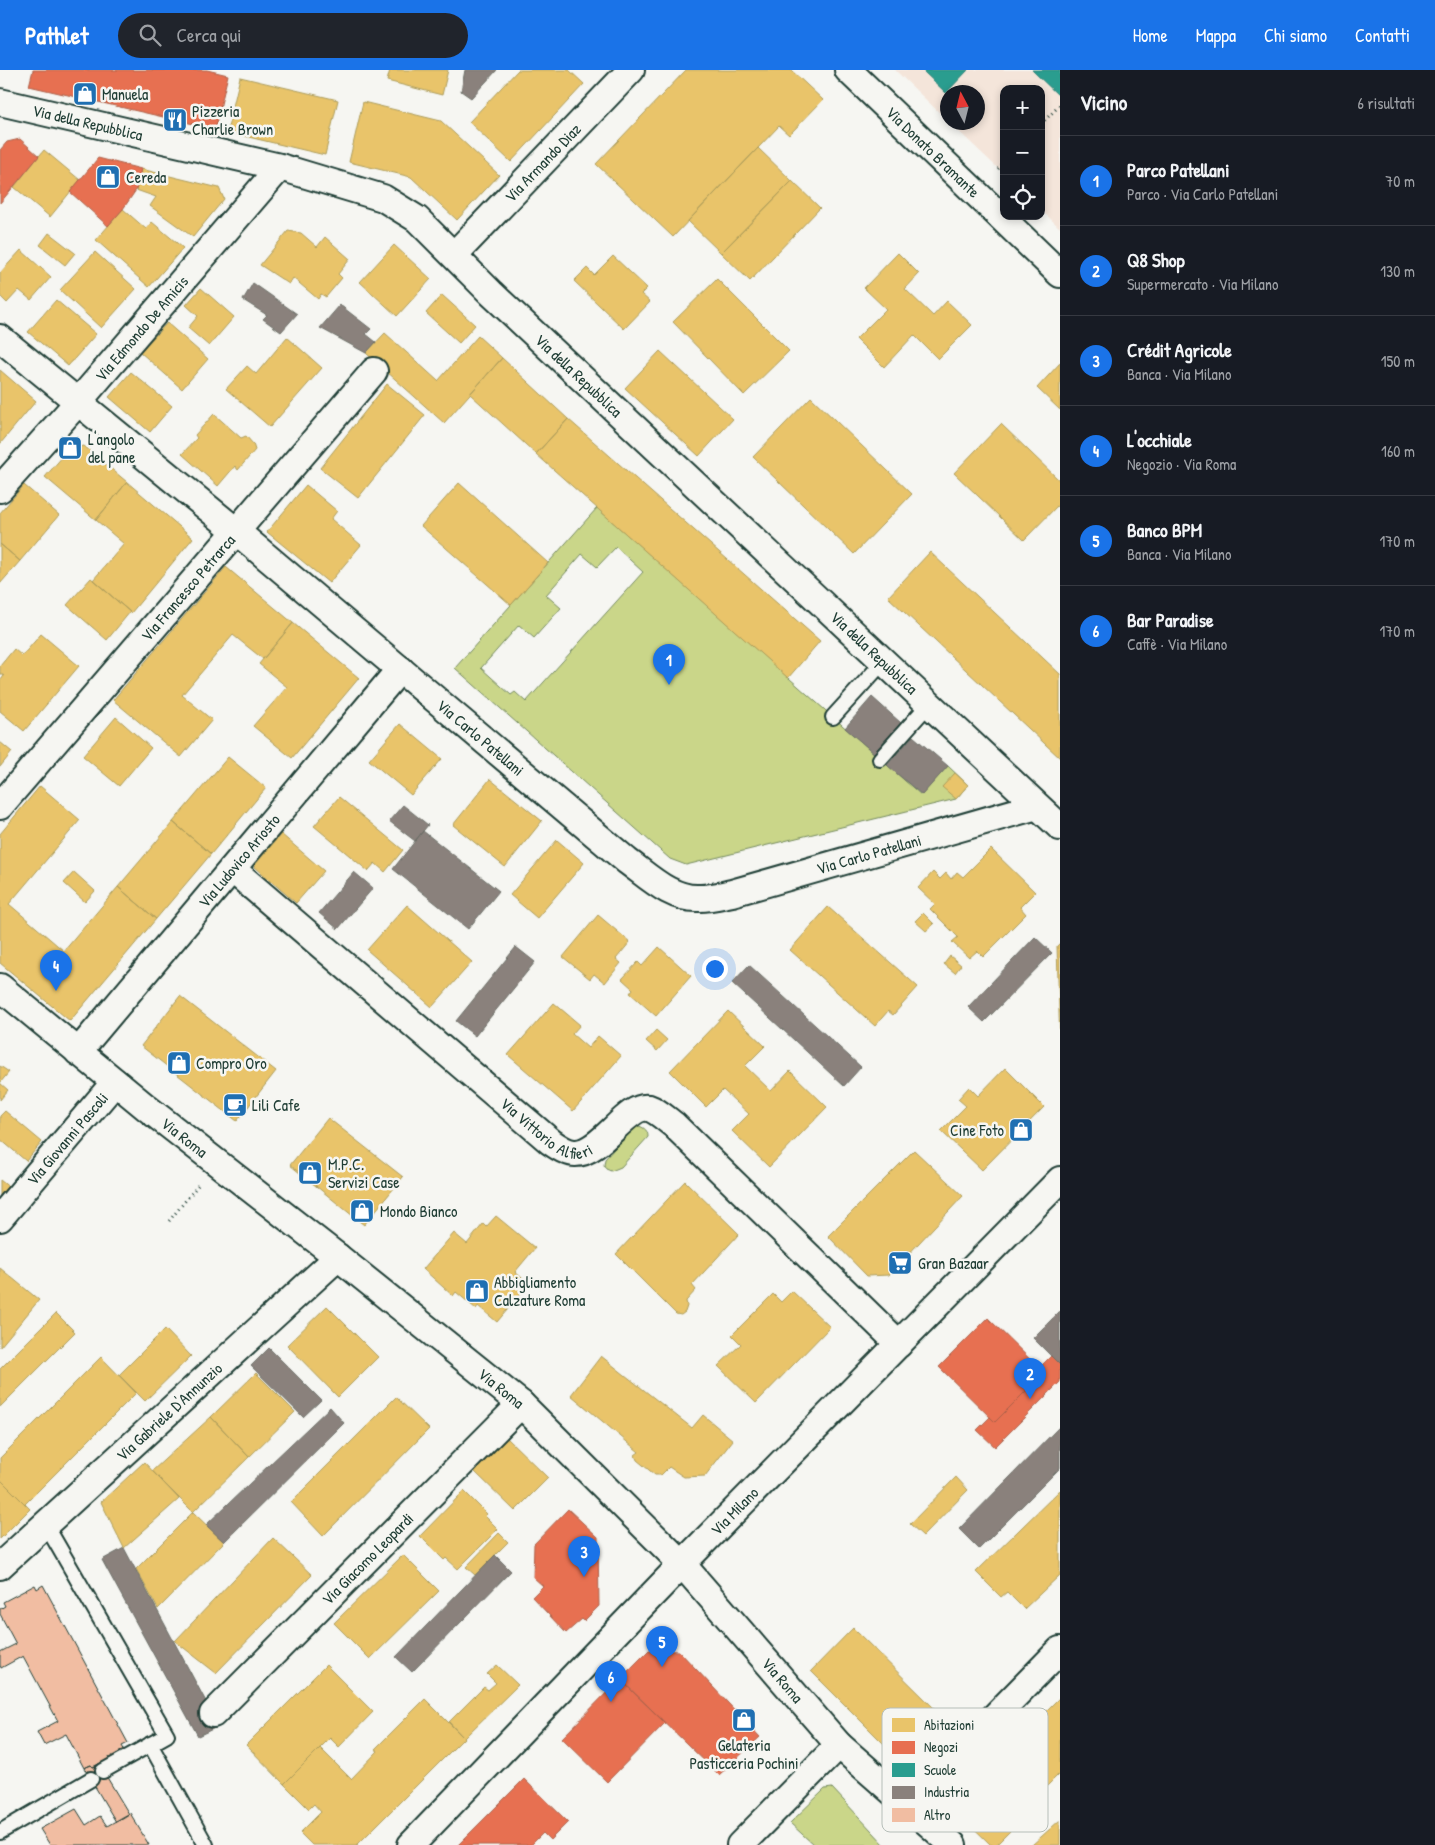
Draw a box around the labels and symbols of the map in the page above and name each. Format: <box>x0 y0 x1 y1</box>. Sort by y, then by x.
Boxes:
shop icon: Manuela <box>72 81 98 107</box>
place label: Manuela <box>102 83 148 105</box>
north arrow <box>940 85 985 130</box>
street label: Via della Repubblica <box>30 99 145 146</box>
place label: Pizzeria Charlie Brown <box>192 100 273 140</box>
street label: Via Donato Bramante <box>881 101 985 203</box>
restaurant icon: Pizzeria Charlie Brown <box>162 107 188 133</box>
street label: Via Armando Diaz <box>499 118 586 207</box>
shop icon: Cereda <box>95 164 121 190</box>
place label: Cereda <box>126 166 166 188</box>
street label: Via Edmondo De Amicis <box>90 271 193 386</box>
street label: Via della Repubblica <box>530 329 627 422</box>
place label: L'angolo del pane <box>88 428 136 468</box>
shop icon: L'angolo del pane <box>57 435 83 461</box>
street label: Via Francesco Petrarca <box>136 530 240 646</box>
street label: Via della Repubblica <box>826 606 923 699</box>
pin: 1 <box>653 644 685 685</box>
street label: Via Carlo Patellani <box>432 694 529 781</box>
street label: Via Ludovico Ariosto <box>193 809 285 912</box>
street label: Via Carlo Patellani <box>814 829 924 879</box>
pin: 4 <box>40 950 72 991</box>
your location <box>702 956 728 982</box>
shop icon: Compro Oro <box>166 1050 192 1076</box>
place label: Compro Oro <box>196 1052 267 1074</box>
street label: Via Giovanni Pascoli <box>21 1087 113 1190</box>
cafe icon: Lili Cafe <box>222 1092 248 1118</box>
street label: Via Vittorio Alfieri <box>496 1092 596 1164</box>
place label: Lili Cafe <box>252 1094 301 1116</box>
street label: Via Roma <box>157 1112 212 1162</box>
shop icon: Cine Foto <box>1008 1117 1034 1143</box>
place label: Cine Foto <box>950 1119 1005 1141</box>
place label: M.P.C. Servizi Case <box>328 1153 400 1193</box>
shop icon: M.P.C. Servizi Case <box>297 1160 323 1186</box>
shop icon: Mondo Bianco <box>349 1198 375 1224</box>
place label: Mondo Bianco <box>380 1200 458 1222</box>
supermarket icon: Gran Bazaar <box>887 1250 913 1276</box>
place label: Gran Bazaar <box>918 1252 989 1274</box>
place label: Abbigliamento Calzature Roma <box>494 1271 585 1311</box>
shop icon: Abbigliamento Calzature Roma <box>464 1278 490 1304</box>
street label: Via Gabriele D'Annunzio <box>111 1357 227 1466</box>
pin: 2 <box>1014 1358 1046 1399</box>
street label: Via Roma <box>473 1363 529 1413</box>
street label: Via Milano <box>705 1481 764 1540</box>
street label: Via Giacomo Leopardi <box>317 1508 418 1610</box>
pin: 3 <box>568 1536 600 1577</box>
pin: 5 <box>646 1626 678 1667</box>
street label: Via Roma <box>757 1653 809 1707</box>
pin: 6 <box>595 1661 627 1702</box>
shop icon: Gelateria Pasticceria Pochini <box>731 1707 757 1733</box>
legend <box>882 1708 1048 1832</box>
text: Abitazioni <box>924 1715 974 1734</box>
place label: Gelateria Pasticceria Pochini <box>689 1734 799 1774</box>
text: Negozi <box>924 1737 958 1757</box>
text: Scuole <box>924 1760 957 1779</box>
text: Industria <box>924 1782 969 1801</box>
text: Altro <box>924 1805 951 1824</box>

